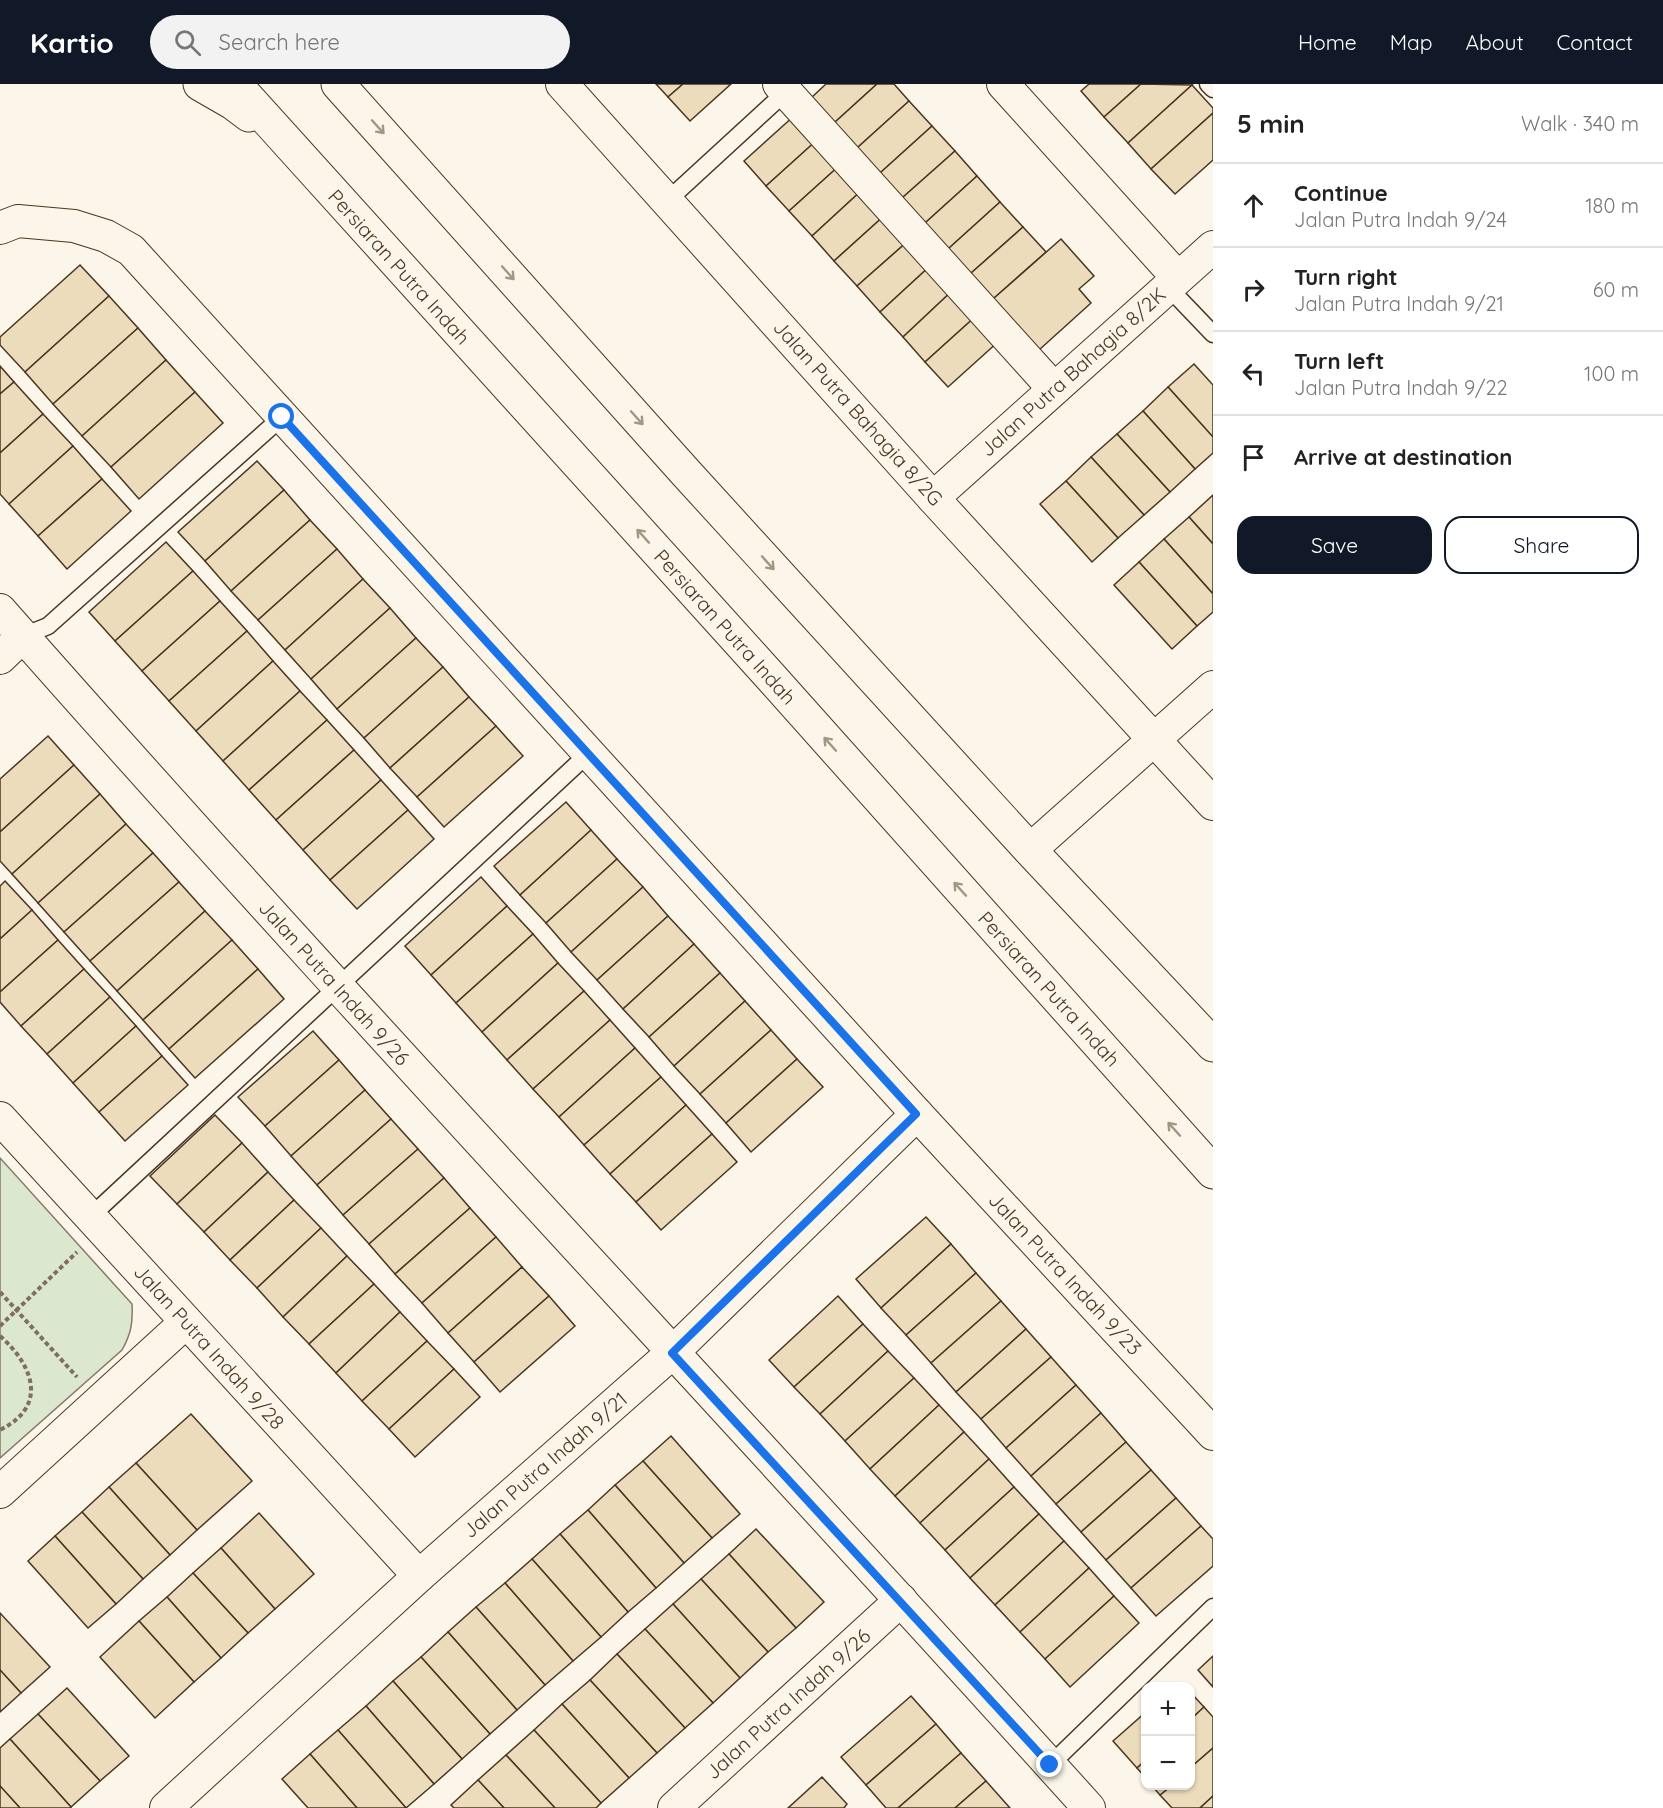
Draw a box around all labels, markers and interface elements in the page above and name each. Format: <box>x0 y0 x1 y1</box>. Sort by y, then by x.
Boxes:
search box <box>150 15 570 69</box>
text: Kartio <box>30 25 114 60</box>
icon: search <box>171 26 204 59</box>
text: Search here <box>219 28 340 56</box>
text: Home <box>1298 29 1357 55</box>
text: Map <box>1390 29 1433 55</box>
text: About <box>1466 29 1524 55</box>
text: Contact <box>1557 29 1633 55</box>
text: 5 min <box>1237 107 1305 140</box>
text: Walk · 340 m <box>1521 111 1639 136</box>
one-way arrow <box>371 119 385 134</box>
text: Continue <box>1294 179 1388 207</box>
street label: Persiaran Putra Indah <box>323 184 476 349</box>
icon: ahead <box>1237 189 1270 222</box>
text: 180 m <box>1585 193 1639 218</box>
text: Jalan Putra Indah 9/24 <box>1294 207 1507 232</box>
text: Turn right <box>1294 263 1398 291</box>
one-way arrow <box>501 265 515 280</box>
icon: right <box>1237 273 1270 306</box>
text: 60 m <box>1593 277 1639 302</box>
street label: Jalan Putra Bahagia 8/2K <box>975 282 1171 462</box>
text: Jalan Putra Indah 9/21 <box>1294 291 1504 316</box>
street label: Jalan Putra Bahagia 8/2G <box>768 315 948 511</box>
text: Turn left <box>1294 347 1384 375</box>
icon: left <box>1237 357 1270 390</box>
text: 100 m <box>1584 361 1639 386</box>
text: Jalan Putra Indah 9/22 <box>1294 375 1508 400</box>
route start <box>268 403 294 429</box>
one-way arrow <box>630 411 644 426</box>
icon: arrive <box>1237 441 1270 474</box>
text: Arrive at destination <box>1294 443 1512 471</box>
button: Save <box>1237 516 1432 574</box>
button: Share <box>1444 516 1639 574</box>
one-way arrow <box>636 529 651 544</box>
street label: Persiaran Putra Indah <box>649 544 802 709</box>
one-way arrow <box>761 555 775 570</box>
one-way arrow <box>823 736 837 751</box>
one-way arrow <box>953 882 967 897</box>
street label: Jalan Putra Indah 9/26 <box>254 895 415 1070</box>
street label: Persiaran Putra Indah <box>973 906 1126 1071</box>
one-way arrow <box>1167 1121 1181 1136</box>
street label: Jalan Putra Indah 9/23 <box>984 1187 1147 1360</box>
street label: Jalan Putra Indah 9/28 <box>129 1259 290 1434</box>
street label: Jalan Putra Indah 9/21 <box>457 1386 632 1543</box>
street label: Jalan Putra Indah 9/26 <box>700 1623 875 1784</box>
map controls <box>1141 1682 1195 1790</box>
button: + <box>1141 1682 1195 1736</box>
button: − <box>1141 1736 1195 1790</box>
route end <box>1036 1751 1062 1777</box>

